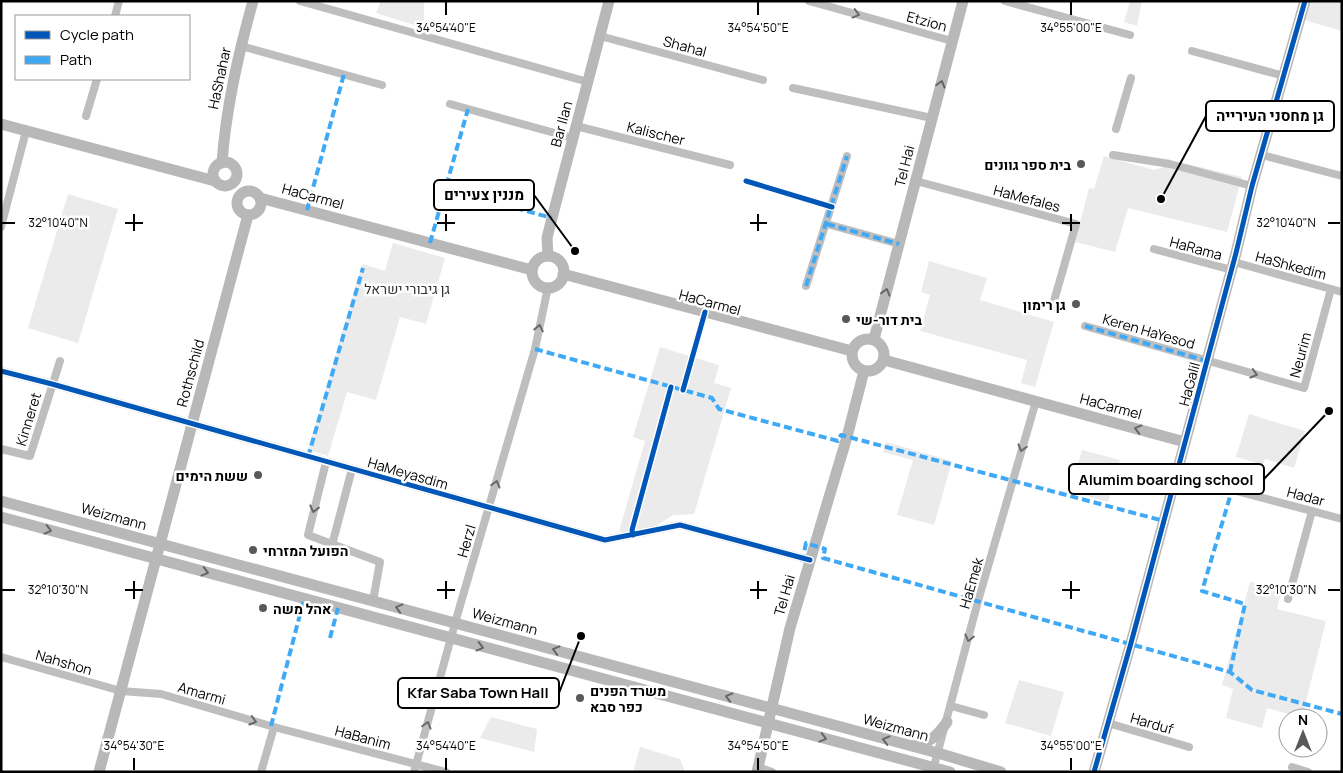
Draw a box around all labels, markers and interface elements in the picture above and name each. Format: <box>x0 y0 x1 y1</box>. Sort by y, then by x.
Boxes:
street label: Etzion <box>905 7 949 35</box>
one-way arrow <box>851 9 859 19</box>
legend <box>15 15 190 80</box>
text: 34°54'40"E <box>416 19 476 36</box>
text: 34°54'50"E <box>727 19 789 36</box>
text: 34°55'00"E <box>1040 19 1102 36</box>
text: Cycle path <box>60 24 134 45</box>
street label: Shahal <box>661 31 709 61</box>
street label: HaShahar <box>203 45 235 111</box>
text: Path <box>60 49 92 70</box>
one-way arrow <box>935 80 946 88</box>
street label: Bar Ilan <box>546 99 576 149</box>
callout: גן מחסני העירייה <box>1206 101 1334 131</box>
text: גן מחסני העירייה <box>1216 105 1324 126</box>
street label: Kalischer <box>625 117 687 149</box>
street label: Tel Hai <box>890 143 918 189</box>
place label: בית ספר גוונים <box>984 155 1071 174</box>
marker: בית ספר גוונים <box>1075 158 1087 170</box>
street label: HaCarmel <box>280 179 346 213</box>
callout: מננין צעירים <box>434 180 534 210</box>
street label: HaMefales <box>991 180 1063 216</box>
text: מננין צעירים <box>444 184 524 205</box>
text: 32°10'40"N <box>28 214 88 231</box>
text: 32°10'40"N <box>1256 214 1316 231</box>
street label: HaRama <box>1168 232 1224 264</box>
street label: HaShkedim <box>1253 246 1329 284</box>
park label: גן גיבורי ישראל <box>364 279 450 298</box>
street label: HaCarmel <box>677 285 743 319</box>
one-way arrow <box>880 287 891 296</box>
place label: גן רימון <box>1023 295 1066 314</box>
marker: גן רימון <box>1070 298 1082 310</box>
street label: Keren HaYesod <box>1101 309 1197 353</box>
place label: בית דור-שי <box>856 310 923 329</box>
marker: בית דור-שי <box>840 313 852 325</box>
one-way arrow <box>533 323 544 332</box>
street label: Neurim <box>1285 330 1315 380</box>
street label: Rothschild <box>172 337 208 409</box>
street label: HaGalil <box>1174 360 1204 408</box>
one-way arrow <box>1249 368 1257 378</box>
street label: HaCarmel <box>1078 389 1144 423</box>
street label: Kinneret <box>11 390 45 448</box>
one-way arrow <box>1134 425 1142 435</box>
one-way arrow <box>1018 444 1028 452</box>
street label: HaMeyasdim <box>366 452 451 494</box>
callout: Alumim boarding school <box>1069 464 1264 494</box>
place label: ששת הימים <box>175 466 248 485</box>
marker: ששת הימים <box>252 469 264 481</box>
text: Alumim boarding school <box>1079 469 1253 490</box>
one-way arrow <box>490 481 500 489</box>
street label: Hadar <box>1285 482 1327 510</box>
street label: Weizmann <box>79 498 149 534</box>
one-way arrow <box>309 505 320 514</box>
street label: Herzl <box>452 522 480 560</box>
one-way arrow <box>44 524 53 535</box>
place label: הפועל המזרחי <box>263 541 348 560</box>
marker: הפועל המזרחי <box>247 544 259 556</box>
street label: HaEmek <box>955 554 988 611</box>
one-way arrow <box>201 567 209 577</box>
street label: Tel Hai <box>769 572 799 618</box>
text: 32°10'30"N <box>28 581 88 598</box>
text: 32°10'30"N <box>1256 581 1316 598</box>
place label: אהל משה <box>273 599 331 618</box>
marker: אהל משה <box>257 602 269 614</box>
one-way arrow <box>394 603 403 614</box>
street label: Weizmann <box>470 603 540 639</box>
one-way arrow <box>964 634 974 642</box>
one-way arrow <box>476 641 484 651</box>
street label: Nahshon <box>34 645 94 679</box>
one-way arrow <box>552 646 560 656</box>
street label: Amarmi <box>176 677 228 709</box>
callout: Kfar Saba Town Hall <box>398 678 559 708</box>
place label: משרד הפנים כפר סבא <box>590 681 666 716</box>
text: Kfar Saba Town Hall <box>407 682 549 703</box>
marker: משרד הפנים כפר סבא <box>574 692 586 704</box>
one-way arrow <box>726 693 734 703</box>
street label: Harduf <box>1128 708 1176 738</box>
north arrow <box>1278 708 1328 758</box>
street label: Weizmann <box>861 709 931 745</box>
text: N <box>1298 710 1308 729</box>
one-way arrow <box>249 715 257 725</box>
street label: HaBanim <box>333 720 393 754</box>
one-way arrow <box>422 721 432 729</box>
one-way arrow <box>819 733 827 743</box>
one-way arrow <box>883 735 891 745</box>
text: 34°54'30"E <box>104 737 165 754</box>
text: 34°54'40"E <box>416 737 476 754</box>
text: 34°54'50"E <box>727 737 789 754</box>
text: 34°55'00"E <box>1040 737 1102 754</box>

